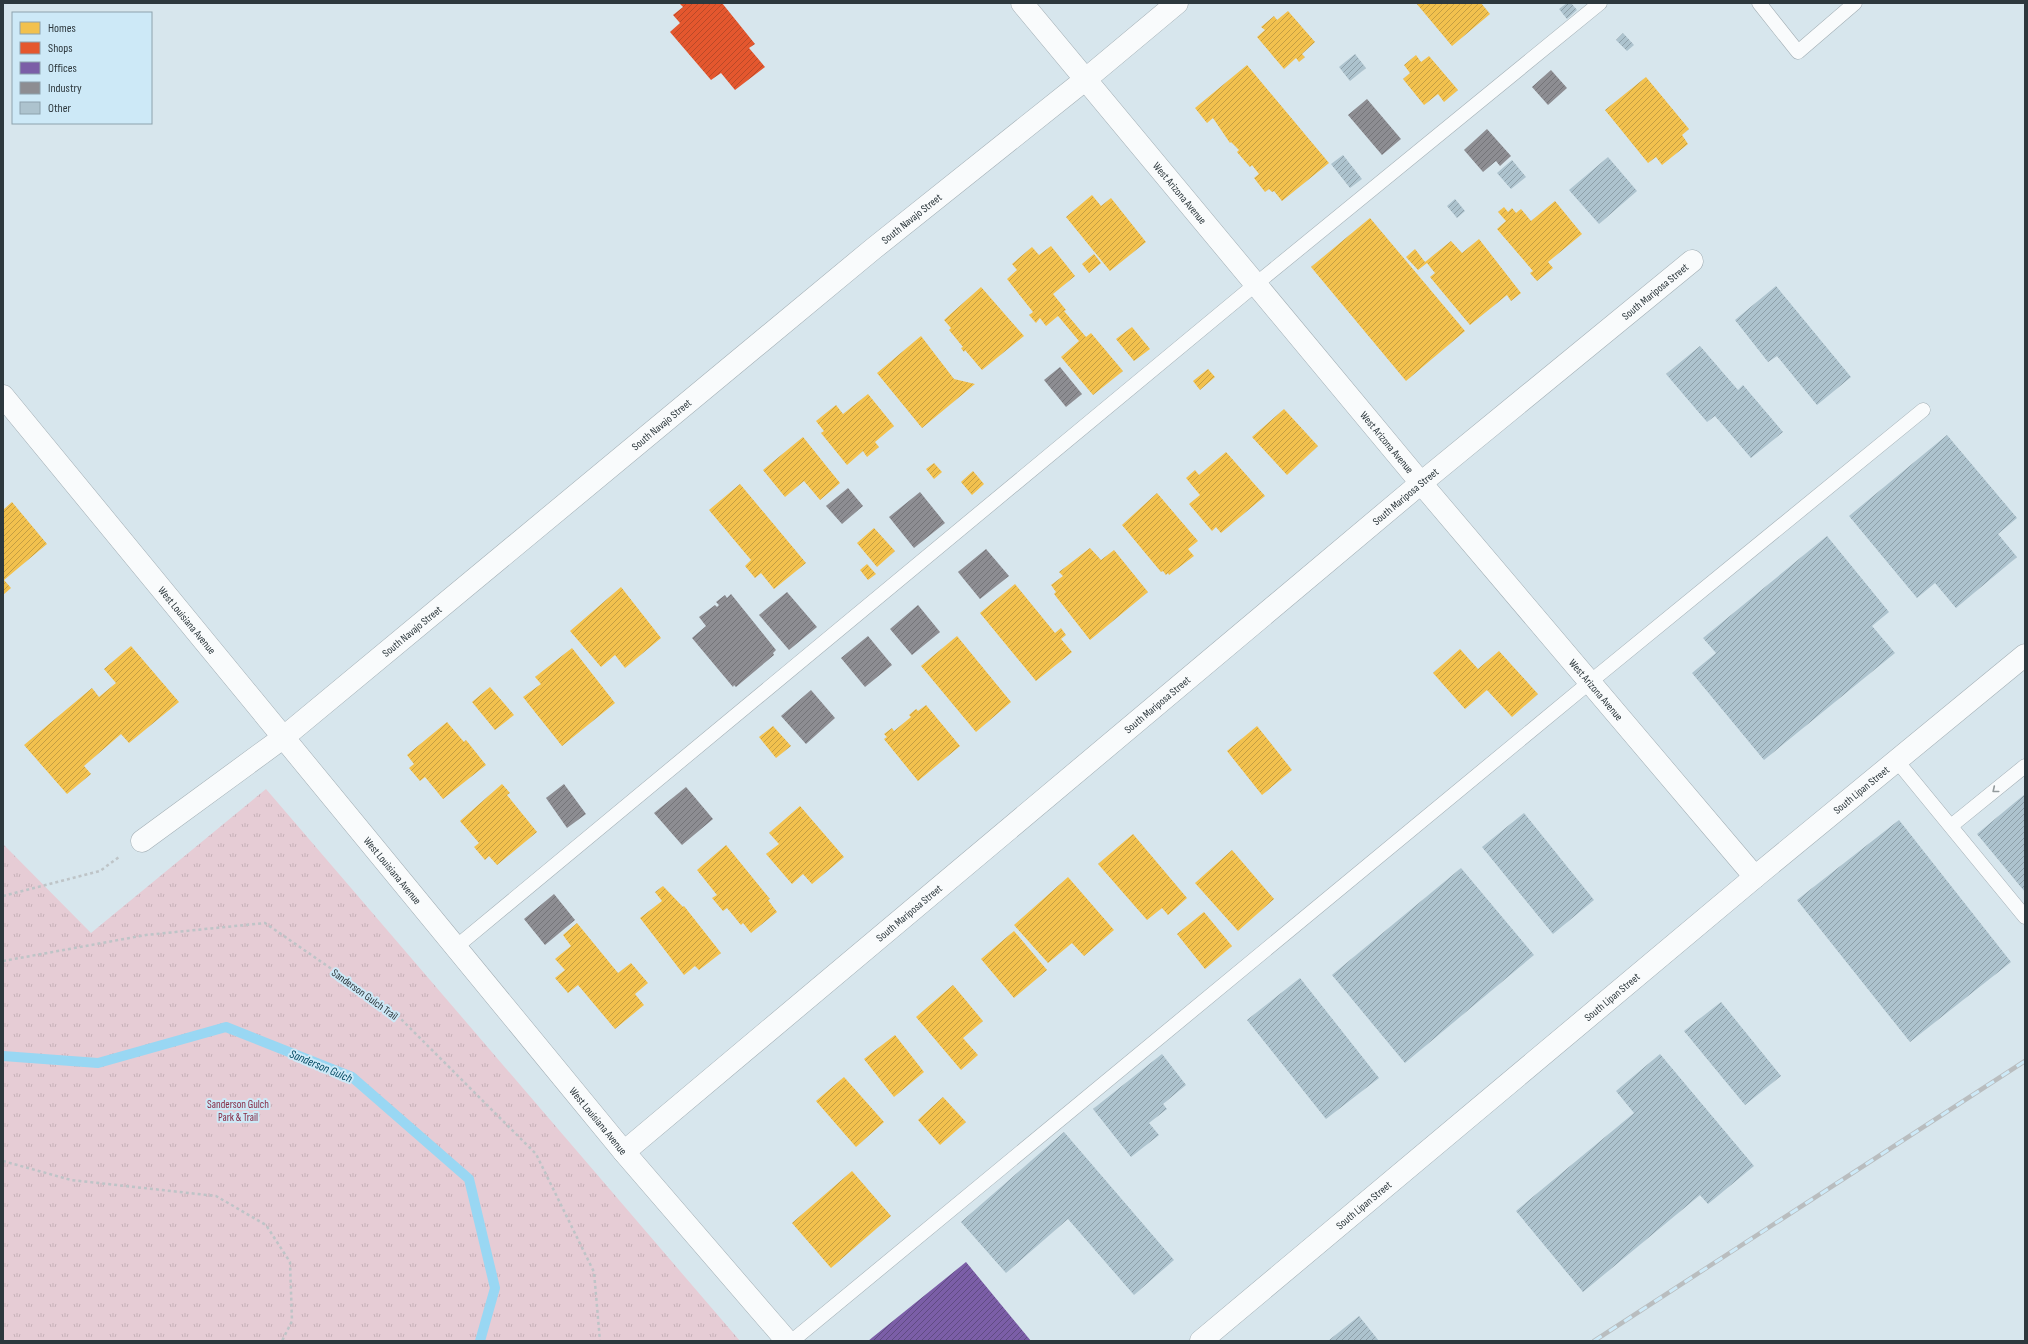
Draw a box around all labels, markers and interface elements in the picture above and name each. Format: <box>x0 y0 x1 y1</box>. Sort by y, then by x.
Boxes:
legend <box>12 12 152 124</box>
text: Homes <box>48 21 76 36</box>
text: Shops <box>48 41 73 56</box>
text: Offices <box>48 61 77 76</box>
text: Industry <box>48 81 82 96</box>
text: Other <box>48 101 72 116</box>
street label: West Arizona Avenue <box>1150 160 1209 227</box>
street label: South Navajo Street <box>879 190 945 247</box>
street label: South Mariposa Street <box>1619 260 1692 323</box>
street label: South Navajo Street <box>629 396 695 453</box>
street label: West Arizona Avenue <box>1357 409 1416 476</box>
street label: South Mariposa Street <box>1370 465 1442 528</box>
street label: West Louisiana Avenue <box>155 584 218 657</box>
street label: South Navajo Street <box>380 603 445 660</box>
street label: West Arizona Avenue <box>1566 656 1625 723</box>
street label: South Mariposa Street <box>1122 673 1194 736</box>
street label: South Lipan Street <box>1831 763 1892 817</box>
one-way arrow <box>1992 786 1999 793</box>
street label: West Louisiana Avenue <box>361 834 424 907</box>
street label: South Mariposa Street <box>874 881 945 945</box>
street label: Sanderson Gulch Trail <box>329 966 400 1023</box>
street label: South Lipan Street <box>1582 970 1643 1024</box>
water label: Sanderson Gulch <box>287 1047 354 1086</box>
street label: West Louisiana Avenue <box>566 1085 630 1158</box>
park label: Sanderson Gulch Park & Trail <box>207 1098 269 1124</box>
street label: South Lipan Street <box>1333 1178 1395 1232</box>

